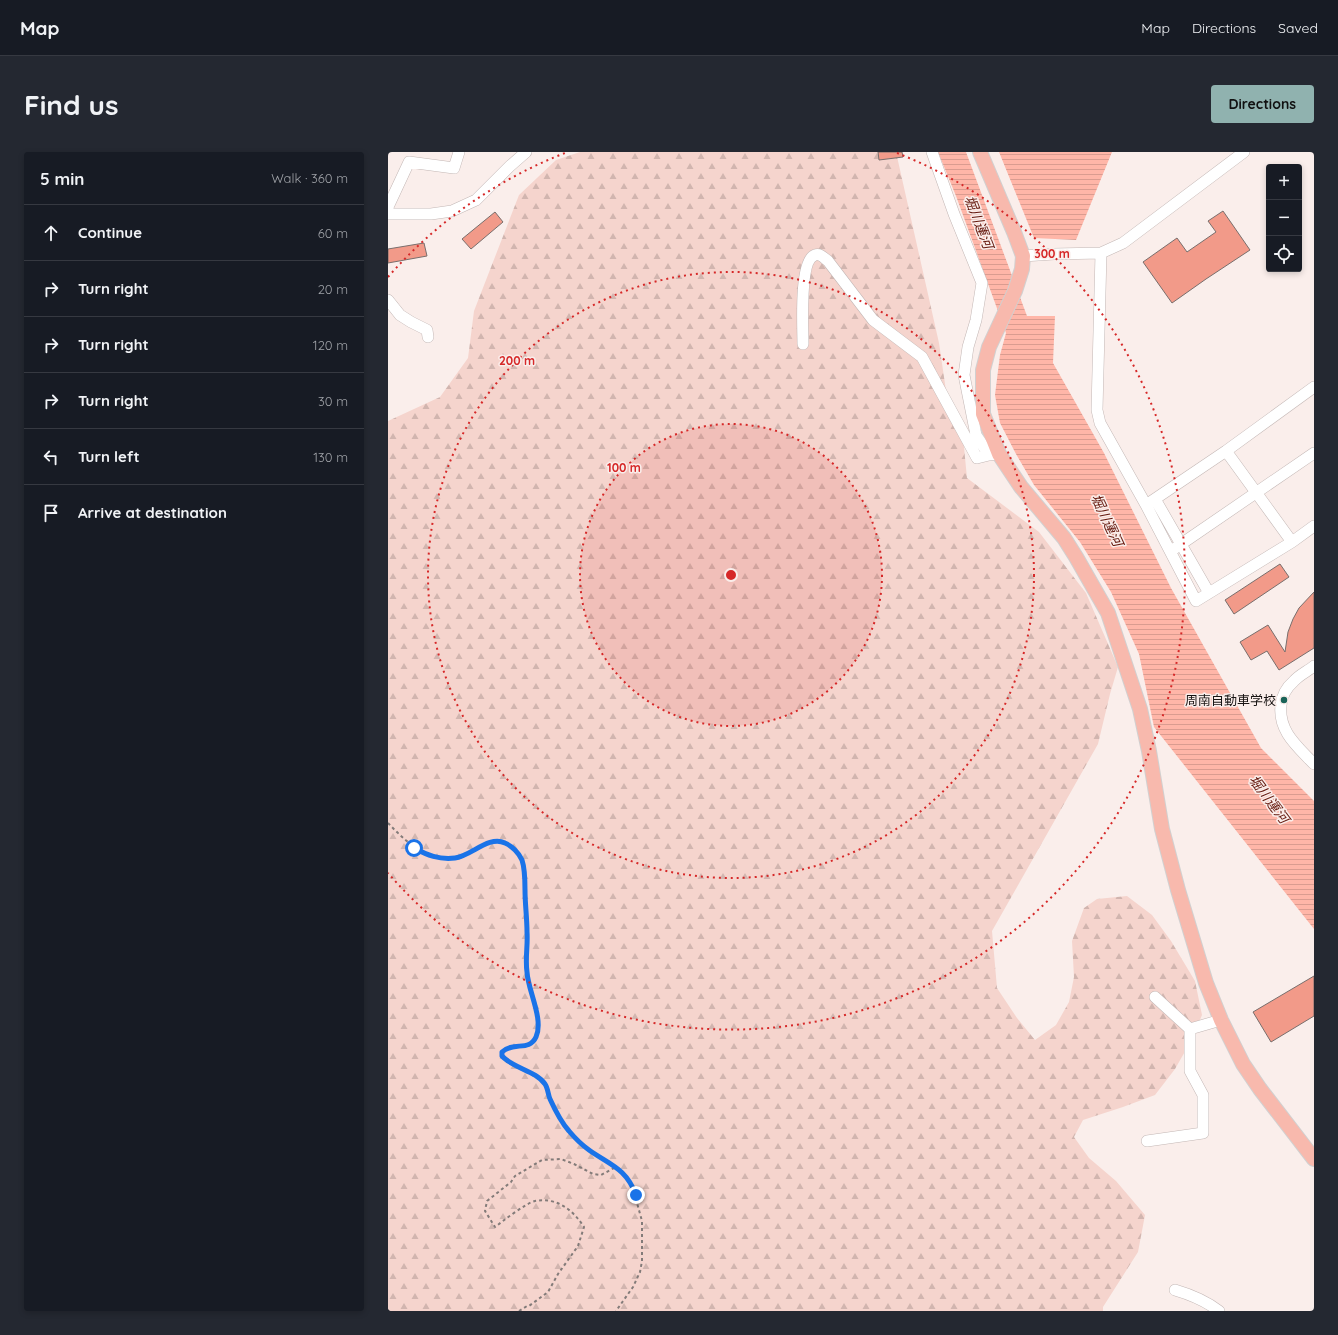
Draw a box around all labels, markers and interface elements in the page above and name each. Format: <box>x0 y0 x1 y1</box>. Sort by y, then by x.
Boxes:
text: Map <box>20 16 59 40</box>
text: Map <box>1141 19 1170 37</box>
text: Directions <box>1192 19 1256 37</box>
text: Saved <box>1278 19 1318 37</box>
button: Directions <box>1211 85 1314 123</box>
text: Find us <box>24 87 118 122</box>
map controls <box>1266 164 1302 272</box>
button: + <box>1266 164 1302 200</box>
text: 5 min <box>40 168 84 189</box>
text: Walk · 360 m <box>271 170 348 186</box>
water label: 堀川運河 <box>961 193 999 254</box>
button: − <box>1266 200 1302 236</box>
icon: ahead <box>40 222 62 244</box>
text: Continue <box>78 223 142 242</box>
text: 60 m <box>318 225 348 241</box>
button: locate <box>1266 236 1302 272</box>
text: 300 m <box>1034 246 1070 261</box>
icon: right <box>40 278 62 300</box>
text: Turn right <box>78 279 149 298</box>
text: 20 m <box>318 281 348 297</box>
icon: right <box>40 334 62 356</box>
text: Turn right <box>78 335 149 354</box>
text: 120 m <box>313 337 348 353</box>
text: 200 m <box>499 353 535 368</box>
icon: right <box>40 390 62 412</box>
text: Turn right <box>78 391 149 410</box>
text: 30 m <box>318 393 348 409</box>
icon: left <box>40 446 62 468</box>
text: Turn left <box>78 447 140 466</box>
text: 130 m <box>313 449 348 465</box>
text: 100 m <box>607 460 641 475</box>
water label: 堀川運河 <box>1087 491 1128 552</box>
icon: arrive <box>40 502 62 524</box>
text: Arrive at destination <box>78 503 227 522</box>
centre of rings <box>724 568 738 582</box>
place label: 周南自動車学校 <box>1185 692 1276 708</box>
marker: 周南自動車学校 <box>1279 695 1289 705</box>
water label: 堀川運河 <box>1245 771 1295 829</box>
route start <box>405 839 423 857</box>
route end <box>627 1186 645 1204</box>

